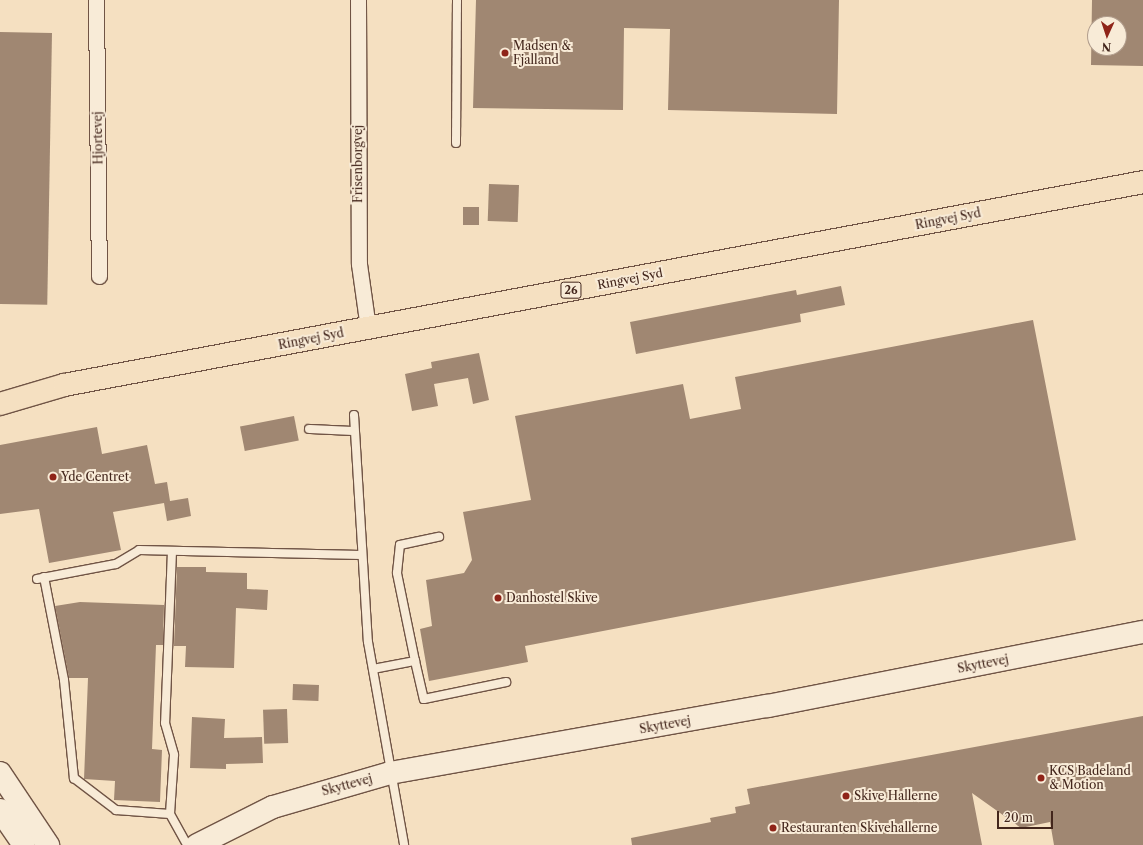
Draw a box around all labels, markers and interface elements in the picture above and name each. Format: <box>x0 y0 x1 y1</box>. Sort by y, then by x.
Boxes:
north arrow <box>1087 16 1127 56</box>
place label: Madsen & Fjalland <box>513 39 571 67</box>
text: N <box>1101 40 1112 54</box>
marker: Madsen & Fjalland <box>500 48 510 58</box>
street label: Hjortevej <box>90 111 106 165</box>
street label: Frisenborgvej <box>351 125 365 203</box>
street label: Ringvej Syd <box>914 206 982 232</box>
street label: Ringvej Syd <box>596 266 664 292</box>
road number: 26 <box>560 281 582 299</box>
street label: Ringvej Syd <box>277 326 345 352</box>
place label: Yde Centret <box>61 470 129 484</box>
marker: Yde Centret <box>48 472 58 482</box>
place label: Danhostel Skive <box>506 591 598 605</box>
marker: Danhostel Skive <box>493 593 503 603</box>
street label: Skyttevej <box>956 652 1010 676</box>
street label: Skyttevej <box>638 713 692 737</box>
place label: KCS Badeland & Motion <box>1049 764 1131 792</box>
street label: Skyttevej <box>320 771 374 799</box>
marker: KCS Badeland & Motion <box>1036 773 1046 783</box>
place label: Skive Hallerne <box>854 789 937 803</box>
marker: Skive Hallerne <box>841 791 851 801</box>
scale bar <box>999 803 1055 829</box>
text: 20 m <box>1004 810 1033 825</box>
place label: Restauranten Skivehallerne <box>781 821 938 835</box>
marker: Restauranten Skivehallerne <box>768 823 778 833</box>

